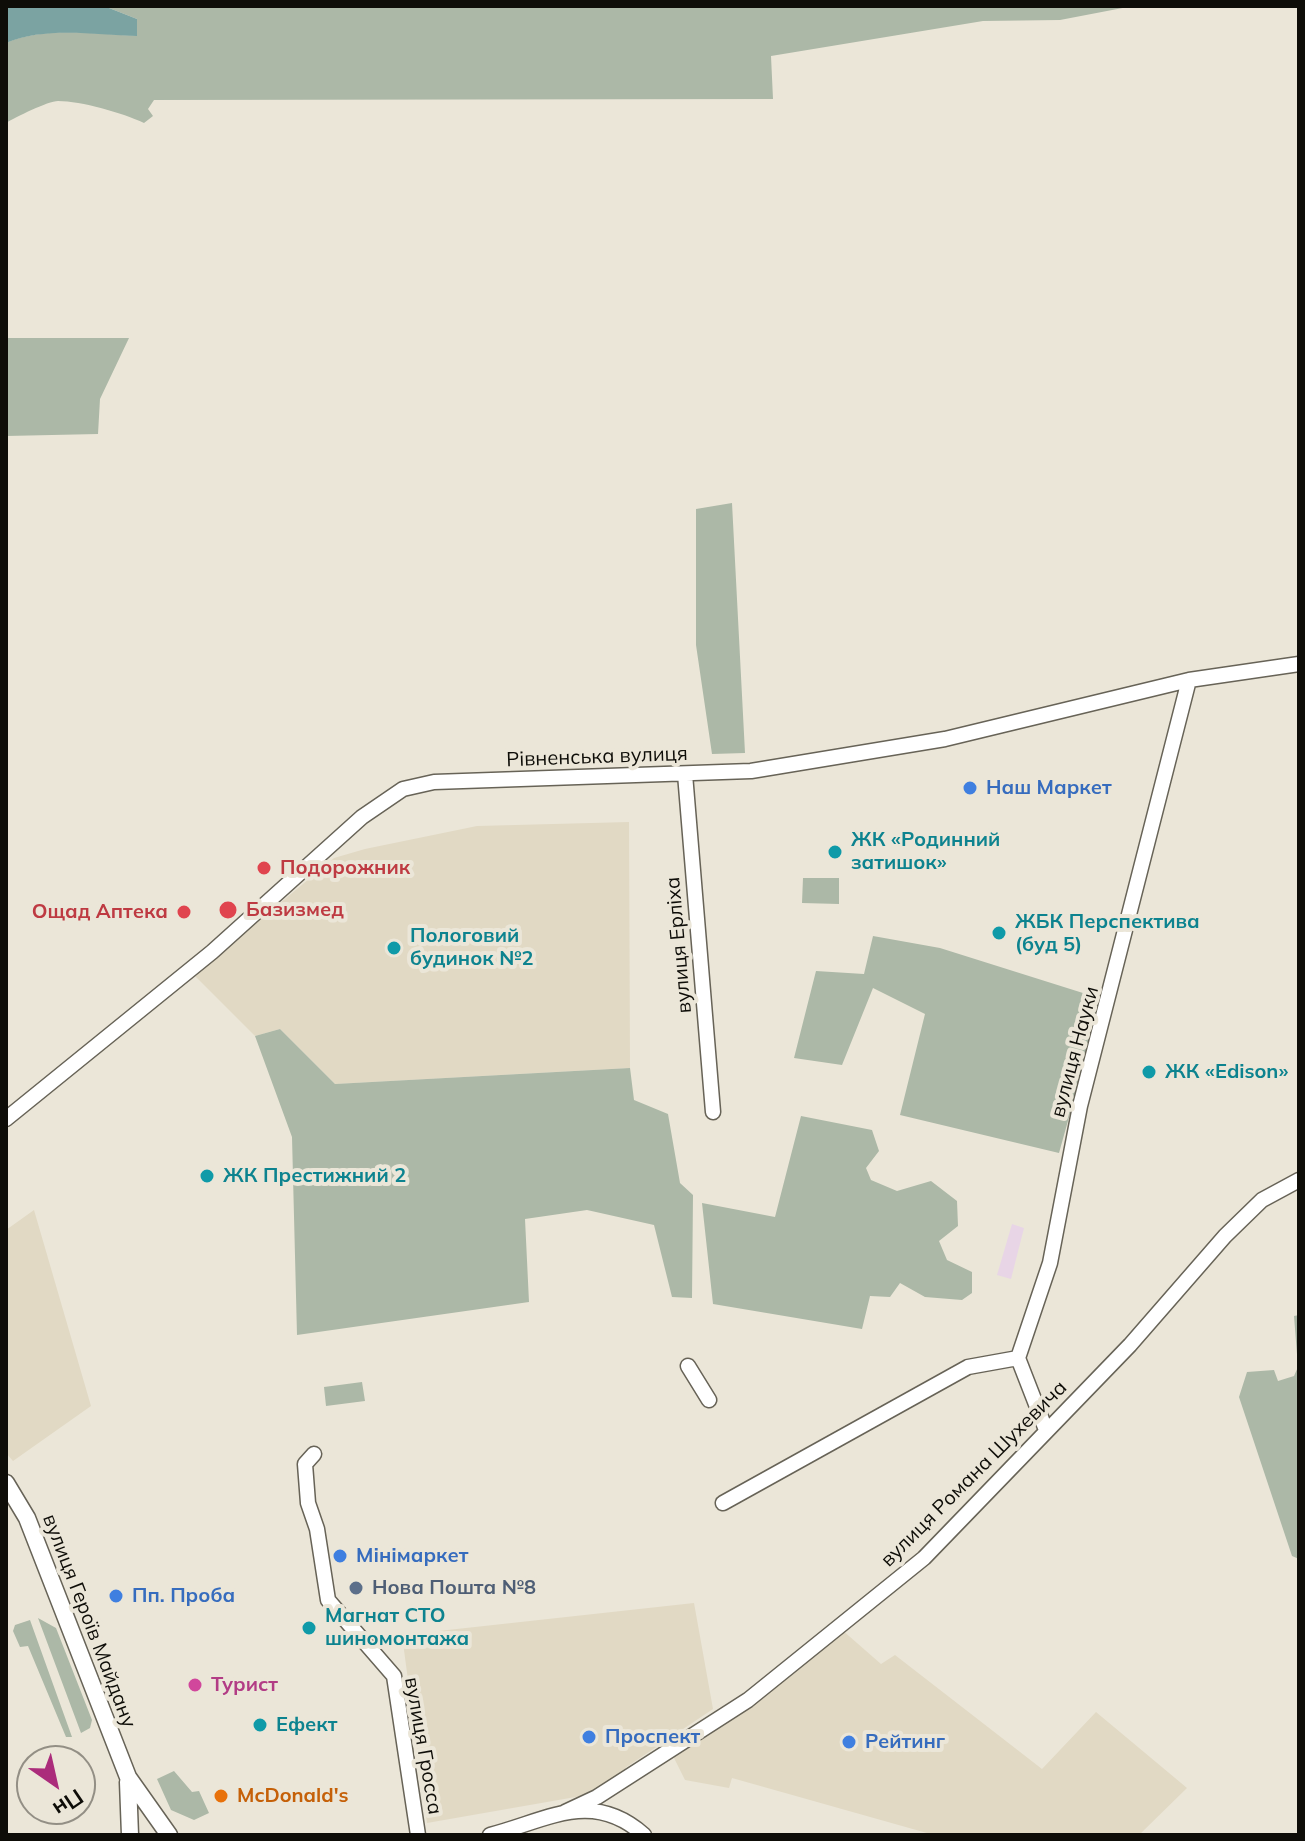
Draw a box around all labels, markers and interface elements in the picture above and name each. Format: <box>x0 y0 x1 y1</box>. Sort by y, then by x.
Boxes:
street label: Рівненська вулиця <box>506 742 688 772</box>
place label: Наш Маркет <box>986 776 1112 800</box>
marker: Наш Маркет <box>961 779 979 797</box>
place label: ЖК «Родинний затишок» <box>851 828 1000 875</box>
marker: ЖК «Родинний затишок» <box>826 843 844 861</box>
place label: Подорожник <box>280 856 410 880</box>
marker: Подорожник <box>255 859 273 877</box>
street label: вулиця Ерліха <box>661 876 697 1014</box>
place label: Базизмед <box>246 898 344 922</box>
marker: Базизмед <box>217 899 239 921</box>
place label: Ощад Аптека <box>32 900 168 924</box>
marker: Ощад Аптека <box>175 903 193 921</box>
place label: ЖБК Перспектива (буд 5) <box>1015 910 1200 957</box>
place label: Пологовий будинок №2 <box>410 924 533 971</box>
marker: ЖБК Перспектива (буд 5) <box>990 924 1008 942</box>
marker: Пологовий будинок №2 <box>385 939 403 957</box>
street label: вулиця Науки <box>1046 984 1104 1120</box>
place label: ЖК «Edison» <box>1165 1060 1288 1084</box>
marker: ЖК «Edison» <box>1140 1063 1158 1081</box>
place label: ЖК Престижний 2 <box>223 1164 406 1188</box>
marker: ЖК Престижний 2 <box>198 1167 216 1185</box>
street label: вулиця Романа Шухевича <box>876 1376 1072 1572</box>
street label: вулиця Героїв Майдану <box>37 1511 141 1731</box>
place label: Мінімаркет <box>356 1544 468 1568</box>
marker: Мінімаркет <box>331 1547 349 1565</box>
place label: Нова Пошта №8 <box>372 1576 536 1600</box>
marker: Нова Пошта №8 <box>347 1579 365 1597</box>
place label: Пп. Проба <box>132 1584 235 1608</box>
marker: Пп. Проба <box>107 1587 125 1605</box>
place label: Магнат СТО шиномонтажа <box>325 1604 469 1651</box>
marker: Магнат СТО шиномонтажа <box>300 1619 318 1637</box>
place label: Турист <box>211 1673 278 1697</box>
street label: вулиця Гросса <box>399 1675 447 1817</box>
marker: Турист <box>186 1676 204 1694</box>
place label: Ефект <box>276 1713 337 1737</box>
marker: Ефект <box>251 1716 269 1734</box>
place label: Проспект <box>605 1725 700 1749</box>
marker: Проспект <box>580 1728 598 1746</box>
place label: Рейтинг <box>865 1730 945 1754</box>
marker: Рейтинг <box>840 1733 858 1751</box>
north arrow <box>16 1745 96 1825</box>
text: Пн <box>48 1783 89 1823</box>
place label: McDonald's <box>237 1784 349 1808</box>
marker: McDonald's <box>212 1787 230 1805</box>

